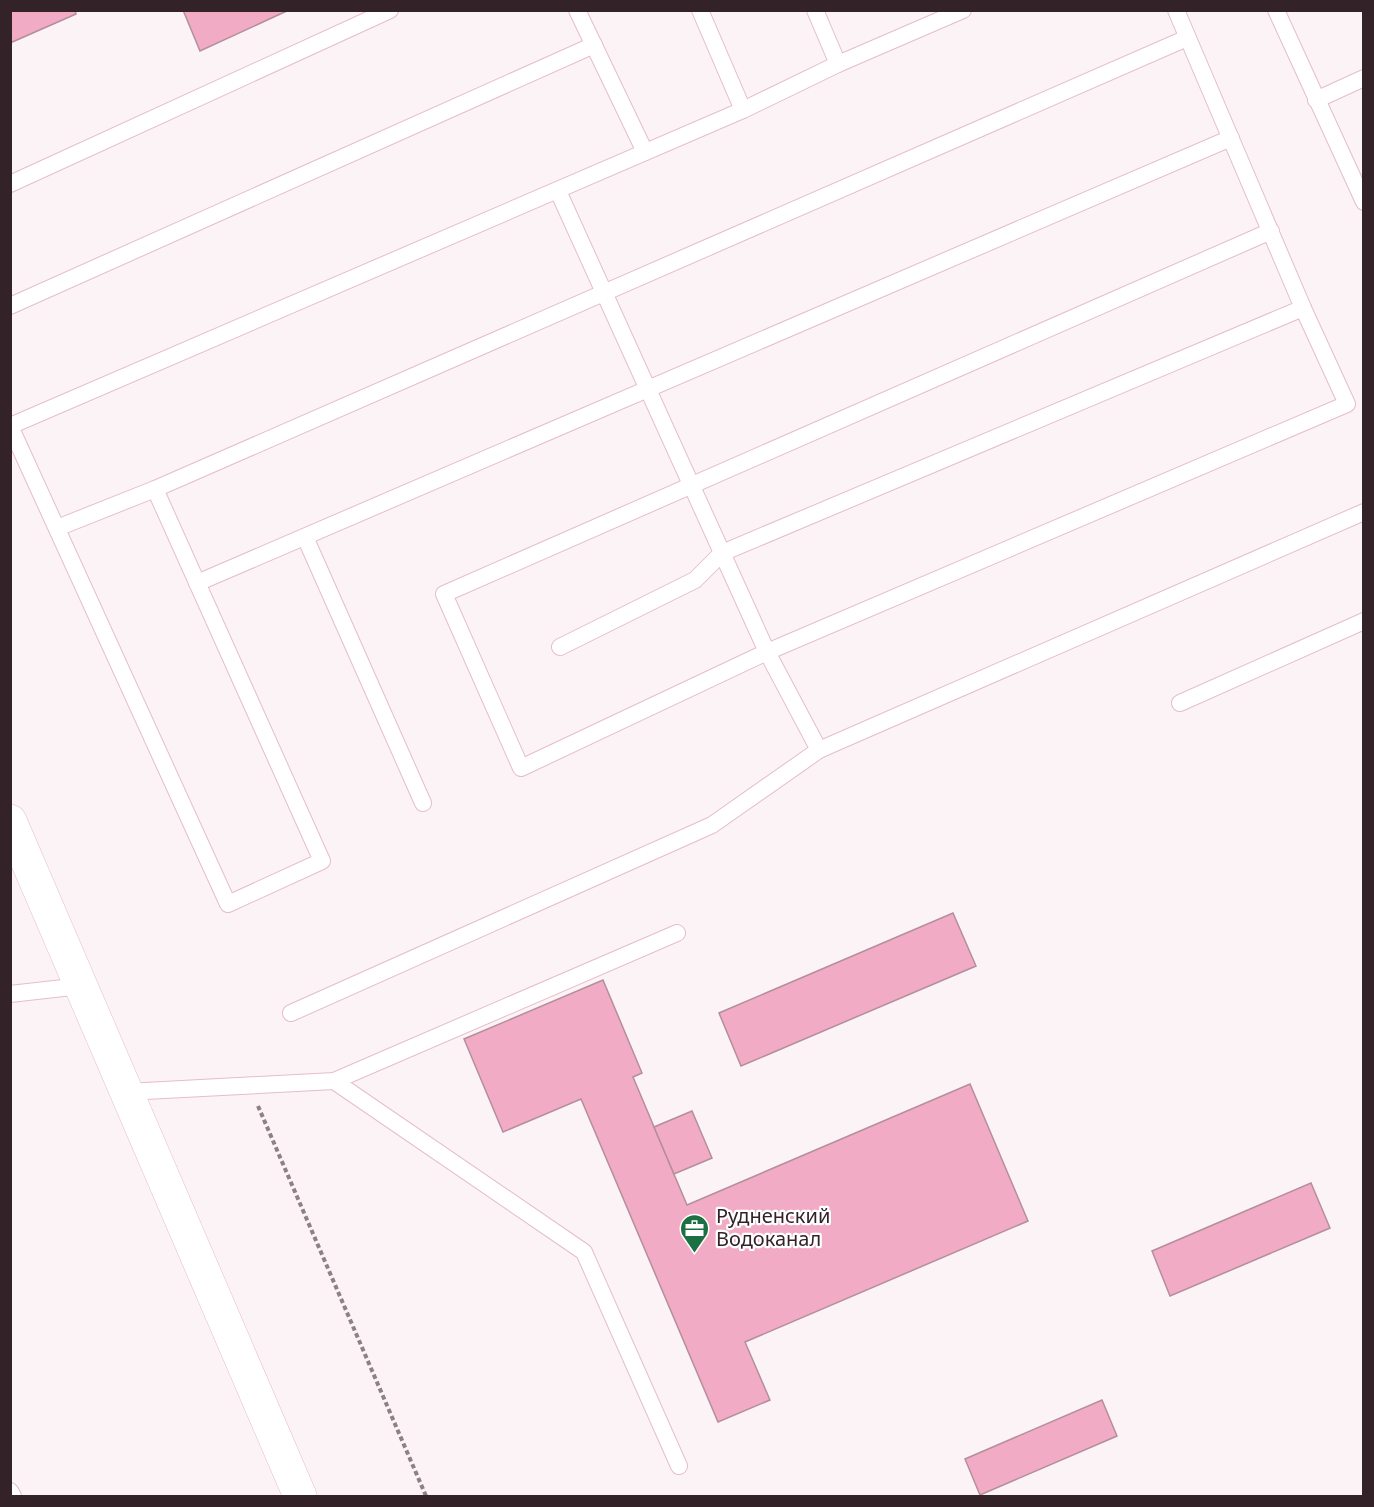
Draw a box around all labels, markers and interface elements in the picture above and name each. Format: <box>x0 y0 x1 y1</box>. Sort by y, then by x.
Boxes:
place label: Рудненский Водоканал <box>716 1202 830 1252</box>
office icon: Рудненский Водоканал <box>679 1212 711 1254</box>

